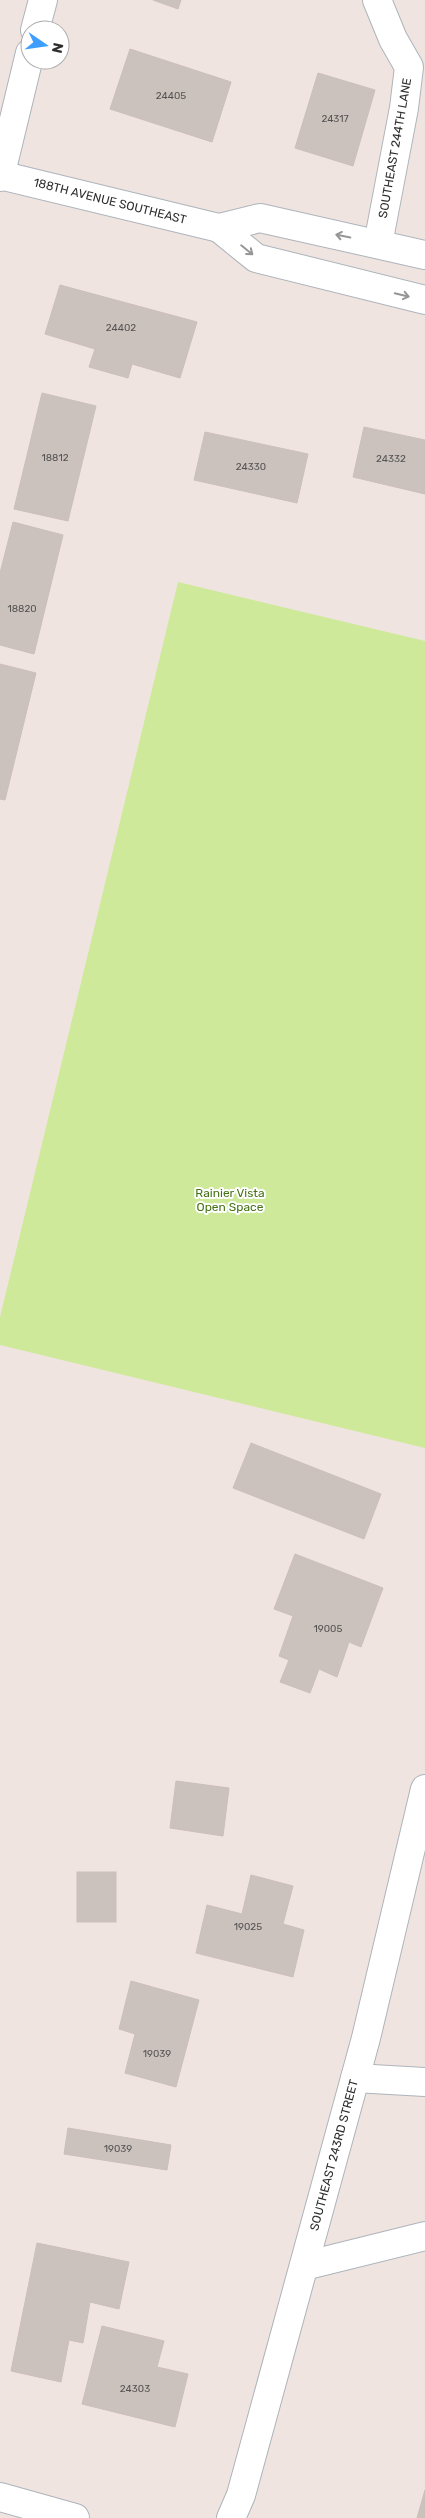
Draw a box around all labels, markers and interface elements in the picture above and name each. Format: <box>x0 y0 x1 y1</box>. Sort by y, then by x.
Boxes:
north arrow <box>20 20 70 70</box>
text: N <box>48 41 67 55</box>
street label: SOUTHEAST 244TH LANE <box>376 77 414 219</box>
house number: 24405 <box>156 90 186 102</box>
house number: 24317 <box>321 113 349 125</box>
street label: 188TH AVENUE SOUTHEAST <box>32 175 188 227</box>
one-way arrow <box>336 231 352 240</box>
one-way arrow <box>240 245 253 256</box>
one-way arrow <box>393 291 409 300</box>
house number: 24402 <box>106 322 136 334</box>
house number: 18812 <box>41 452 69 464</box>
house number: 24332 <box>376 453 406 465</box>
house number: 24330 <box>236 461 266 473</box>
house number: 18820 <box>7 603 37 615</box>
park label: Rainier Vista Open Space <box>195 1186 265 1214</box>
house number: 19005 <box>314 1623 342 1635</box>
house number: 19025 <box>234 1921 262 1933</box>
house number: 19039 <box>143 2048 171 2060</box>
street label: SOUTHEAST 243RD STREET <box>307 2078 361 2232</box>
house number: 19039 <box>104 2143 132 2155</box>
house number: 24303 <box>120 2383 150 2395</box>

